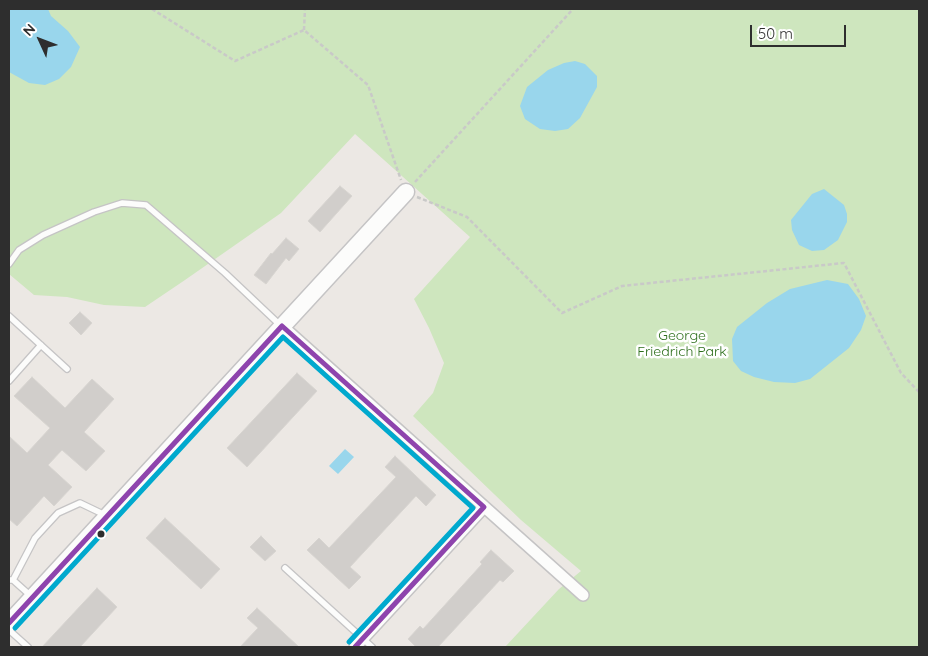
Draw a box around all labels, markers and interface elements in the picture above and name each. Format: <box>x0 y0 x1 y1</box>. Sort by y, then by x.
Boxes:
north arrow <box>15 15 65 65</box>
scale bar <box>753 15 849 47</box>
text: N <box>19 20 39 40</box>
text: 50 m <box>758 24 793 43</box>
park label: George Friedrich Park <box>637 328 727 361</box>
unlabelled marker <box>96 529 106 539</box>

